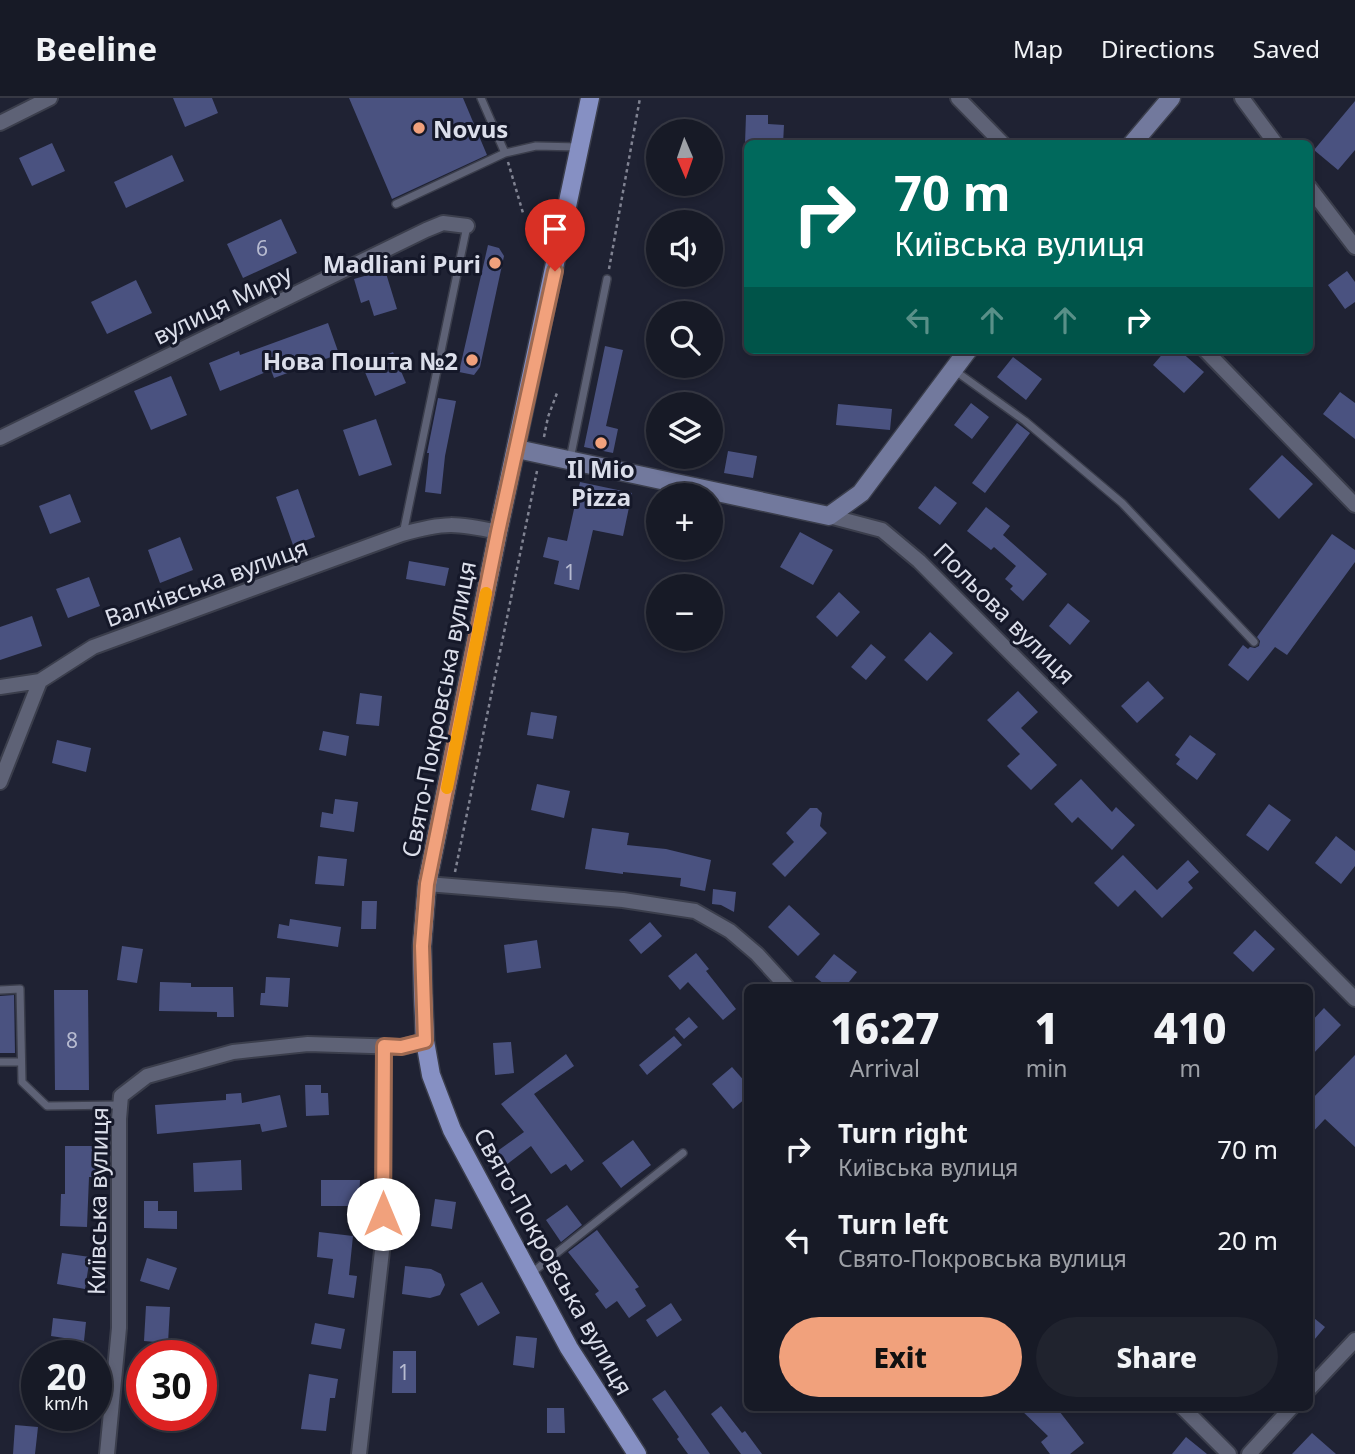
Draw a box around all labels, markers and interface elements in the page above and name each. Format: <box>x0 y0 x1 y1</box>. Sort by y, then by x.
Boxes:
text: Beeline <box>35 26 157 71</box>
text: Map <box>1013 32 1063 65</box>
text: Directions <box>1101 32 1215 65</box>
text: Saved <box>1253 32 1320 65</box>
place label: Novus <box>433 112 508 145</box>
north arrow <box>646 119 723 196</box>
map controls <box>646 119 723 651</box>
marker: Novus <box>411 120 427 136</box>
text: 70 m <box>894 159 1011 225</box>
icon: right <box>779 168 870 259</box>
pin <box>525 199 585 271</box>
icon: arrive <box>536 210 574 248</box>
button: sound <box>646 210 723 287</box>
text: Київська вулиця <box>894 222 1145 265</box>
house number: 6 <box>256 234 268 262</box>
place label: Madliani Puri <box>323 247 481 280</box>
marker: Madliani Puri <box>487 255 503 271</box>
street label: вулиця Миру <box>147 256 298 352</box>
button: search <box>646 301 723 378</box>
icon: left <box>900 301 938 339</box>
icon: ahead <box>973 301 1011 339</box>
icon: ahead <box>1046 301 1084 339</box>
icon: right <box>1119 301 1157 339</box>
place label: Нова Пошта №2 <box>263 344 458 377</box>
marker: Нова Пошта №2 <box>464 352 480 368</box>
button: layers <box>646 392 723 469</box>
marker: Il Mio Pizza <box>593 435 609 451</box>
place label: Il Mio Pizza <box>567 452 635 513</box>
button: + <box>646 483 723 560</box>
street label: Валківська вулиця <box>100 530 312 634</box>
street label: Польова вулиця <box>927 535 1083 691</box>
street label: Свято-Покровська вулиця <box>393 558 483 860</box>
house number: 1 <box>564 558 576 586</box>
button: − <box>646 574 723 651</box>
text: 16:27 <box>830 999 939 1056</box>
text: 1 <box>1034 999 1059 1056</box>
text: 410 <box>1154 999 1227 1056</box>
house number: 8 <box>66 1026 78 1054</box>
text: Arrival <box>850 1052 920 1084</box>
text: min <box>1026 1052 1067 1084</box>
text: m <box>1179 1052 1201 1084</box>
street label: Київська вулиця <box>79 1107 115 1295</box>
text: Turn right <box>838 1115 968 1151</box>
street label: Свято-Покровська вулиця <box>467 1121 641 1401</box>
icon: right <box>779 1130 817 1168</box>
text: 70 m <box>1217 1131 1278 1167</box>
text: Київська вулиця <box>838 1151 1018 1183</box>
position arrow <box>346 1177 420 1251</box>
text: Turn left <box>838 1206 949 1242</box>
icon: left <box>779 1221 817 1259</box>
text: 20 m <box>1217 1222 1278 1258</box>
text: Свято-Покровська вулиця <box>838 1242 1127 1274</box>
button: Exit <box>779 1317 1022 1397</box>
button: Share <box>1036 1317 1278 1397</box>
speed limit sign: 30 <box>126 1340 217 1431</box>
text: 20 <box>46 1353 87 1400</box>
house number: 1 <box>398 1358 410 1386</box>
text: km/h <box>44 1391 89 1415</box>

